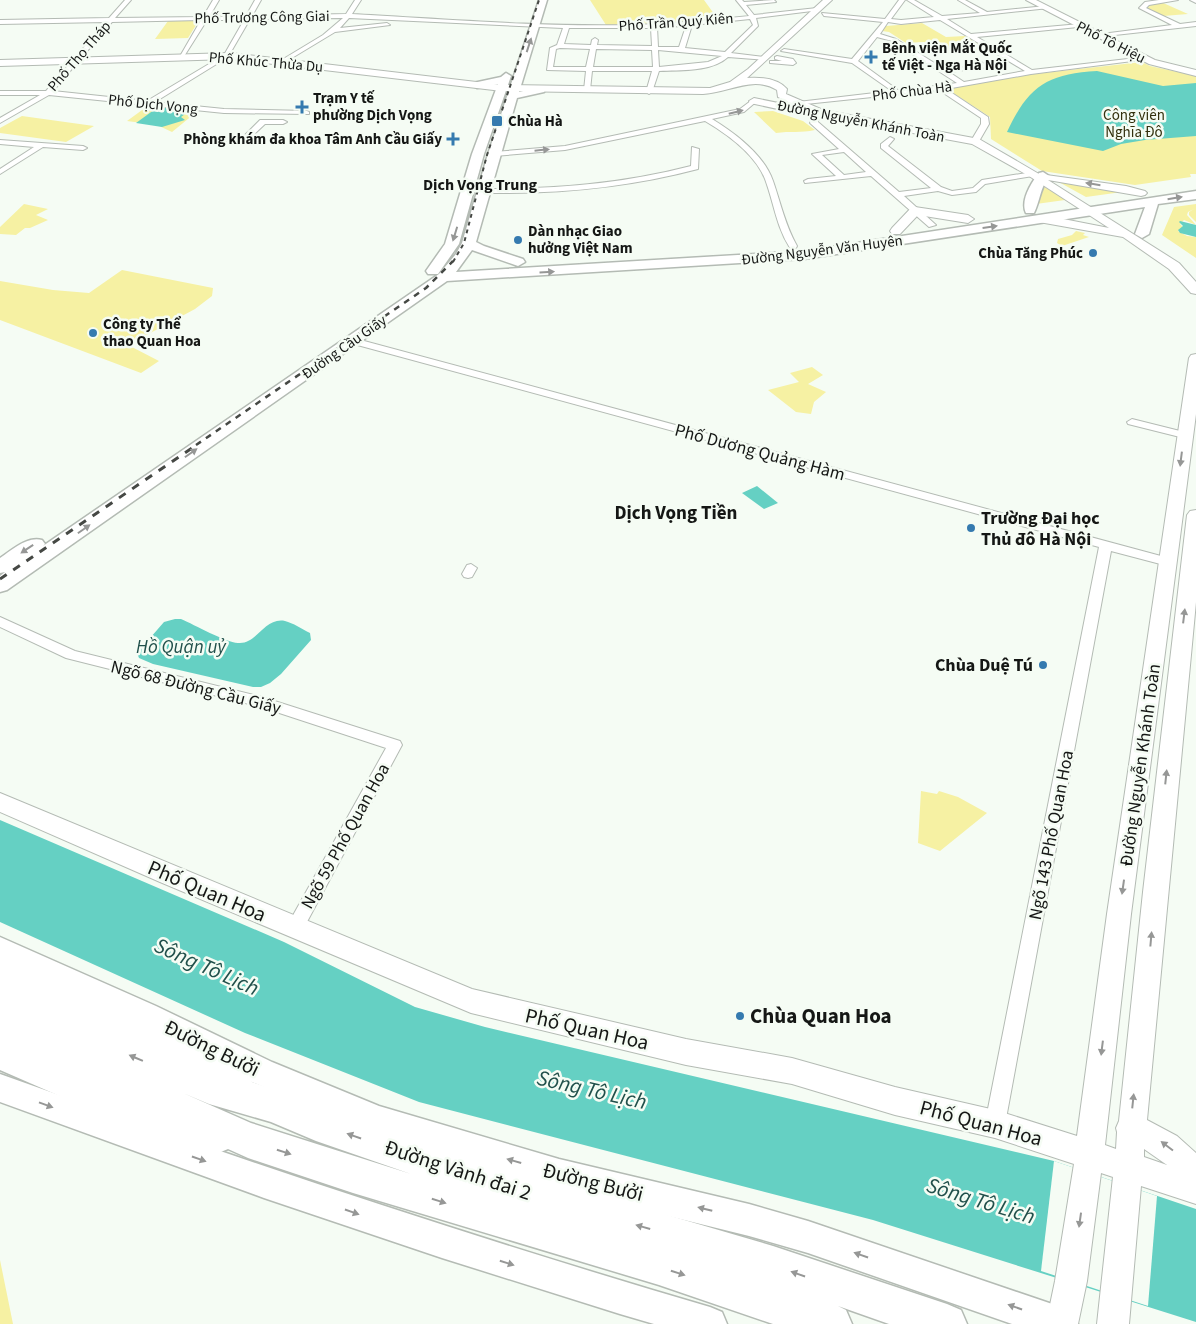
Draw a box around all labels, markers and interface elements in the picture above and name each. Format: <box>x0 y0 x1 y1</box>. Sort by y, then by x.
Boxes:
street label: Phố Trương Công Giai <box>194 6 330 29</box>
street label: Phố Trần Quý Kiên <box>618 8 734 37</box>
street label: Phố Tô Hiệu <box>1073 16 1149 69</box>
street label: Phố Thọ Tháp <box>43 17 116 96</box>
one-way arrow <box>526 37 534 52</box>
place label: Bệnh viện Mắt Quốc tế Việt - Nga Hà Nội <box>882 38 1012 76</box>
street label: Phố Khúc Thừa Dụ <box>208 47 324 78</box>
marker: Bệnh viện Mắt Quốc tế Việt - Nga Hà Nội <box>864 50 878 64</box>
street label: Phố Chùa Hà <box>871 76 953 107</box>
place label: Trạm Y tế phường Dịch Vọng <box>313 88 432 126</box>
street label: Phố Dịch Vọng <box>107 89 199 120</box>
street label: Đường Nguyễn Khánh Toàn <box>775 95 946 148</box>
marker: Trạm Y tế phường Dịch Vọng <box>295 100 309 114</box>
park label: Công viên Nghĩa Đô <box>1103 105 1165 143</box>
one-way arrow <box>728 108 743 116</box>
place label: Chùa Hà <box>508 111 563 132</box>
marker: Chùa Hà <box>490 114 504 128</box>
place label: Phòng khám đa khoa Tâm Anh Cầu Giấy <box>183 129 442 150</box>
marker: Phòng khám đa khoa Tâm Anh Cầu Giấy <box>446 132 460 146</box>
one-way arrow <box>534 146 550 154</box>
district label: Dịch Vọng Trung <box>423 174 538 196</box>
one-way arrow <box>1085 180 1101 188</box>
one-way arrow <box>1167 194 1183 202</box>
place label: Dàn nhạc Giao hưởng Việt Nam <box>528 221 633 259</box>
one-way arrow <box>983 222 999 230</box>
one-way arrow <box>450 227 458 242</box>
street label: Đường Nguyễn Văn Huyên <box>740 230 904 271</box>
marker: Dàn nhạc Giao hưởng Việt Nam <box>512 234 524 246</box>
place label: Chùa Tăng Phúc <box>978 243 1083 264</box>
marker: Chùa Tăng Phúc <box>1087 247 1099 259</box>
one-way arrow <box>539 268 555 276</box>
street label: Đường Cầu Giấy <box>298 310 391 385</box>
place label: Công ty Thể thao Quan Hoa <box>103 314 201 352</box>
marker: Công ty Thể thao Quan Hoa <box>87 327 99 339</box>
street label: Phố Dương Quảng Hàm <box>672 418 848 487</box>
one-way arrow <box>184 448 197 459</box>
one-way arrow <box>1177 451 1185 467</box>
district label: Dịch Vọng Tiền <box>615 500 737 527</box>
place label: Trường Đại học Thủ đô Hà Nội <box>981 506 1100 552</box>
marker: Trường Đại học Thủ đô Hà Nội <box>965 522 977 534</box>
one-way arrow <box>77 524 91 533</box>
one-way arrow <box>20 544 34 554</box>
one-way arrow <box>1180 607 1188 623</box>
water label: Hồ Quận uỷ <box>136 634 227 661</box>
place label: Chùa Duệ Tú <box>935 653 1033 678</box>
street label: Ngõ 68 Đường Cầu Giấy <box>108 654 284 721</box>
marker: Chùa Duệ Tú <box>1037 659 1049 671</box>
street label: Đường Nguyễn Khánh Toàn <box>1114 662 1167 868</box>
street label: Ngõ 143 Phố Quan Hoa <box>1023 748 1080 922</box>
street label: Ngõ 59 Phố Quan Hoa <box>295 759 396 914</box>
one-way arrow <box>1163 769 1171 785</box>
street label: Phố Quan Hoa <box>143 853 271 929</box>
one-way arrow <box>1119 880 1127 896</box>
water label: Sông Tô Lịch <box>149 930 264 1004</box>
one-way arrow <box>1147 931 1155 947</box>
street label: Phố Quan Hoa <box>522 1000 652 1058</box>
place label: Chùa Quan Hoa <box>750 1001 892 1031</box>
marker: Chùa Quan Hoa <box>734 1010 746 1022</box>
street label: Đường Bưởi <box>159 1012 265 1084</box>
one-way arrow <box>1098 1041 1106 1057</box>
one-way arrow <box>128 1054 143 1062</box>
water label: Sông Tô Lịch <box>534 1062 650 1118</box>
street label: Phố Quan Hoa <box>916 1092 1046 1154</box>
one-way arrow <box>1130 1092 1138 1108</box>
one-way arrow <box>38 1102 53 1109</box>
one-way arrow <box>347 1132 362 1140</box>
street label: Đường Vành đai 2 <box>381 1132 535 1208</box>
one-way arrow <box>1160 1141 1174 1151</box>
one-way arrow <box>277 1149 292 1157</box>
street label: Đường Bưởi <box>540 1155 646 1209</box>
one-way arrow <box>191 1156 206 1164</box>
one-way arrow <box>506 1157 521 1165</box>
water label: Sông Tô Lịch <box>923 1169 1039 1233</box>
one-way arrow <box>431 1198 446 1206</box>
one-way arrow <box>698 1205 713 1213</box>
one-way arrow <box>345 1209 360 1216</box>
one-way arrow <box>1075 1213 1083 1229</box>
one-way arrow <box>635 1222 650 1230</box>
one-way arrow <box>854 1250 869 1258</box>
one-way arrow <box>500 1259 515 1267</box>
one-way arrow <box>671 1269 686 1277</box>
one-way arrow <box>791 1270 806 1277</box>
one-way arrow <box>1007 1303 1022 1311</box>

